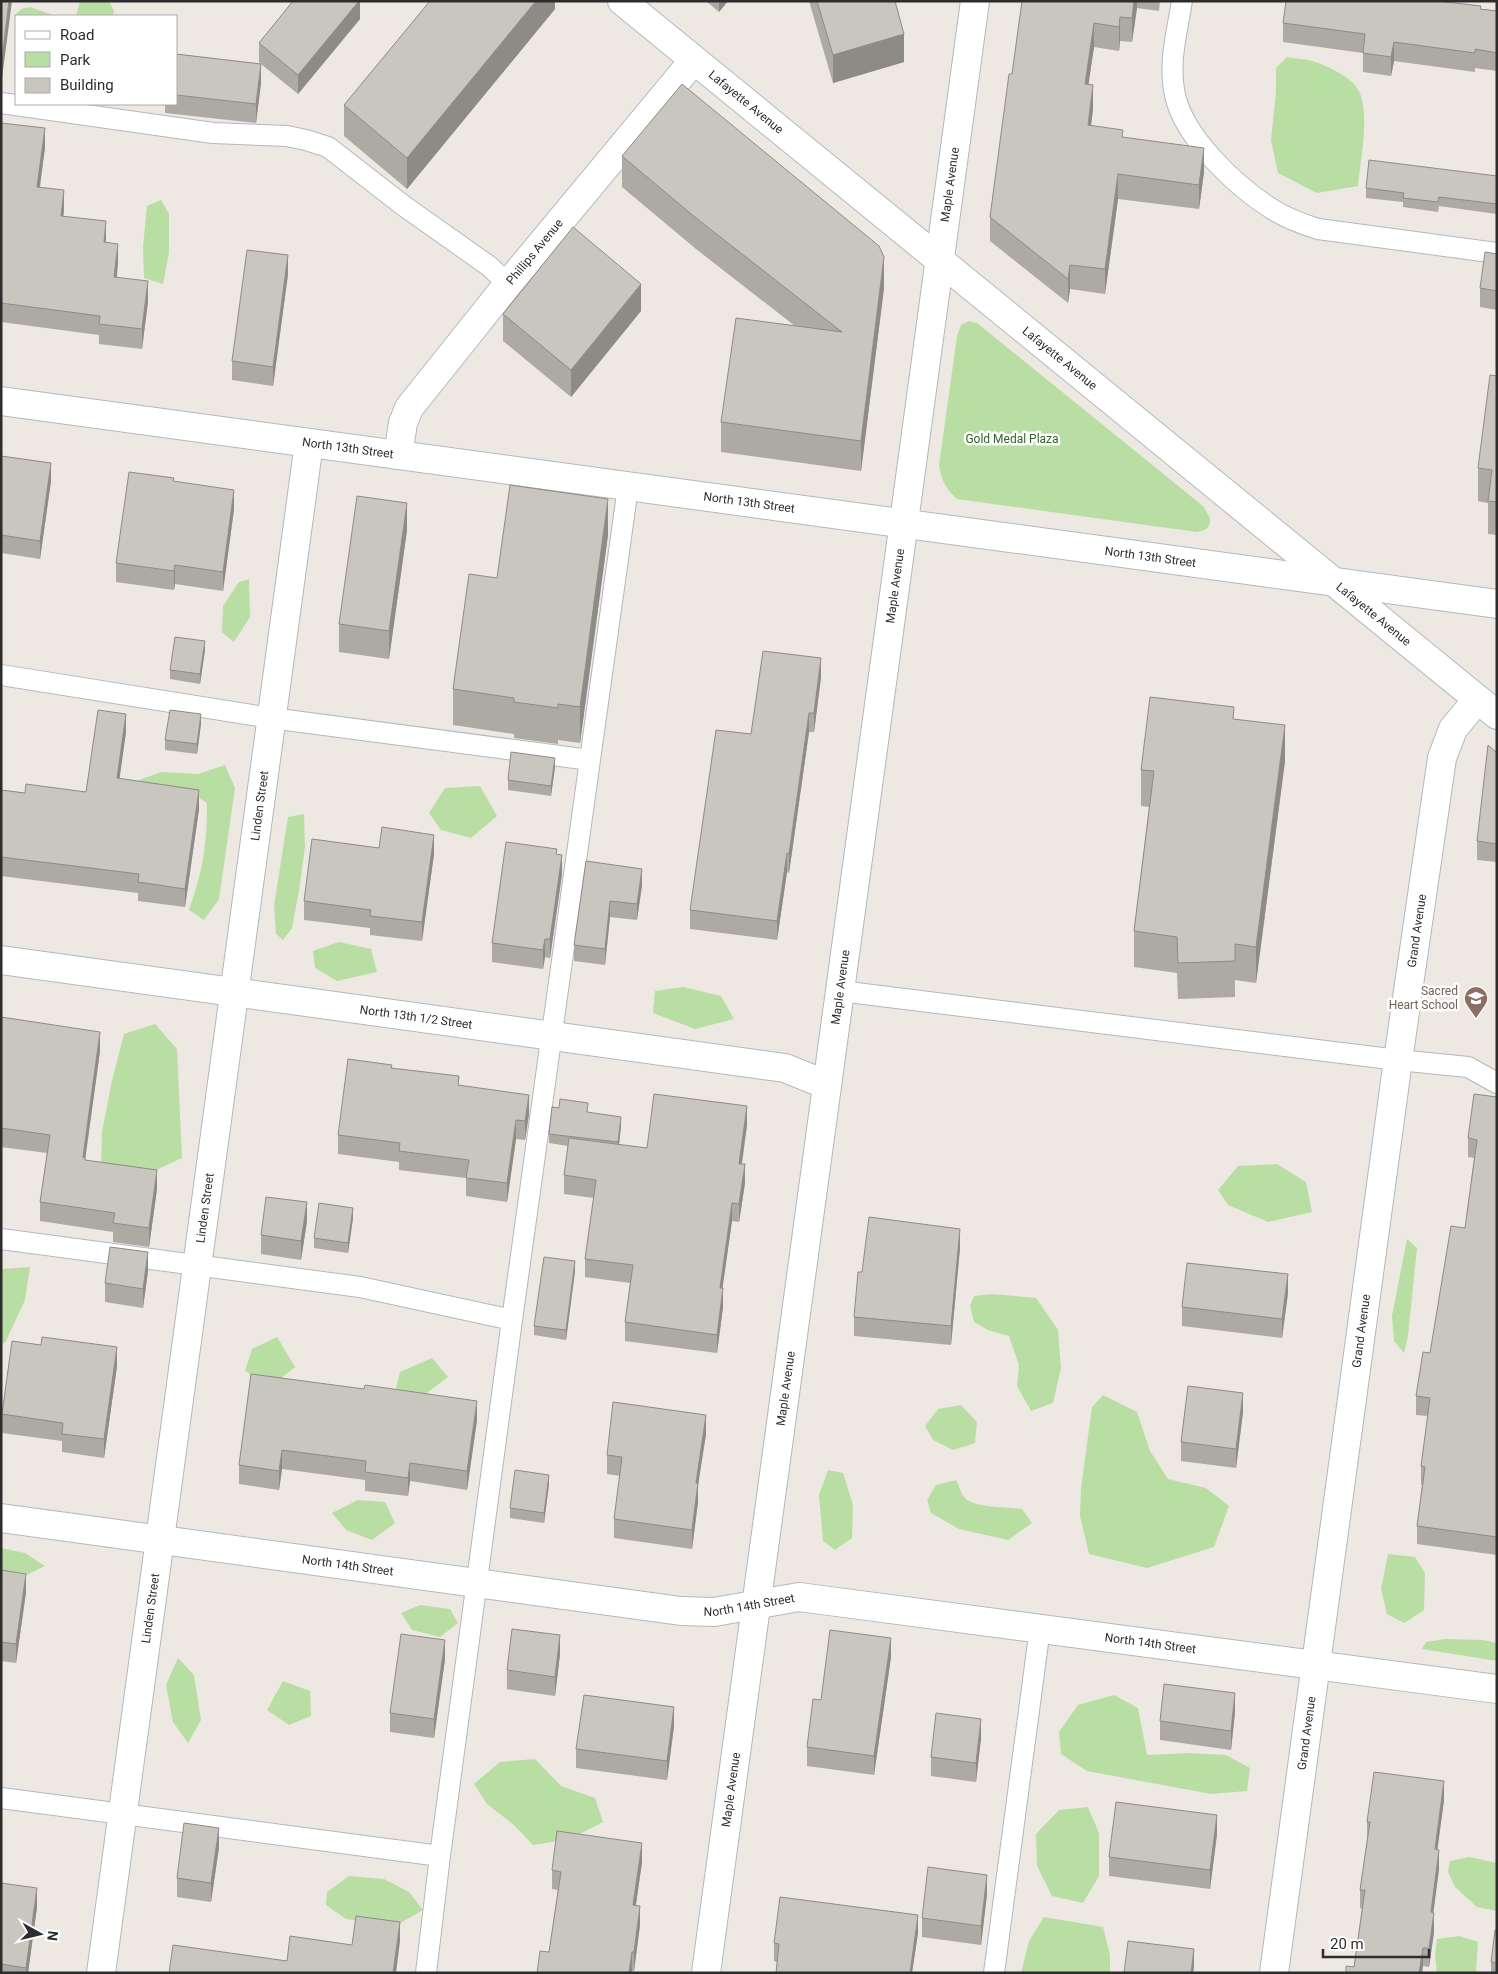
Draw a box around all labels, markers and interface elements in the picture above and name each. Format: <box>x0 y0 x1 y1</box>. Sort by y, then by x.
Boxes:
legend <box>15 15 178 105</box>
text: Road <box>60 26 94 44</box>
text: Park <box>60 51 91 69</box>
street label: Lafayette Avenue <box>706 68 786 137</box>
text: Building <box>60 76 114 94</box>
street label: Maple Avenue <box>938 146 962 223</box>
street label: Phillips Avenue <box>503 216 566 288</box>
street label: Lafayette Avenue <box>1020 324 1100 393</box>
park label: Gold Medal Plaza <box>965 432 1059 446</box>
street label: North 13th Street <box>301 435 394 461</box>
street label: North 13th Street <box>703 489 796 516</box>
street label: North 13th Street <box>1104 544 1197 570</box>
street label: Maple Avenue <box>883 548 907 624</box>
street label: Lafayette Avenue <box>1333 580 1414 649</box>
street label: Linden Street <box>248 770 271 842</box>
street label: Grand Avenue <box>1405 893 1429 969</box>
street label: Maple Avenue <box>828 949 853 1025</box>
place label: Sacred Heart School <box>1389 984 1458 1012</box>
school or university icon: Sacred Heart School <box>1463 985 1489 1019</box>
street label: North 13th 1/2 Street <box>359 1003 473 1032</box>
street label: Linden Street <box>193 1172 217 1244</box>
street label: Grand Avenue <box>1349 1293 1373 1369</box>
street label: Maple Avenue <box>774 1350 798 1427</box>
street label: North 14th Street <box>301 1552 394 1579</box>
street label: Linden Street <box>139 1572 162 1644</box>
street label: North 14th Street <box>703 1591 796 1619</box>
street label: North 14th Street <box>1104 1630 1197 1656</box>
street label: Grand Avenue <box>1295 1695 1319 1771</box>
street label: Maple Avenue <box>719 1751 743 1828</box>
north arrow <box>15 1909 65 1959</box>
scale bar <box>1323 1926 1429 1958</box>
text: N <box>44 1930 61 1942</box>
text: 20 m <box>1330 1935 1364 1953</box>

